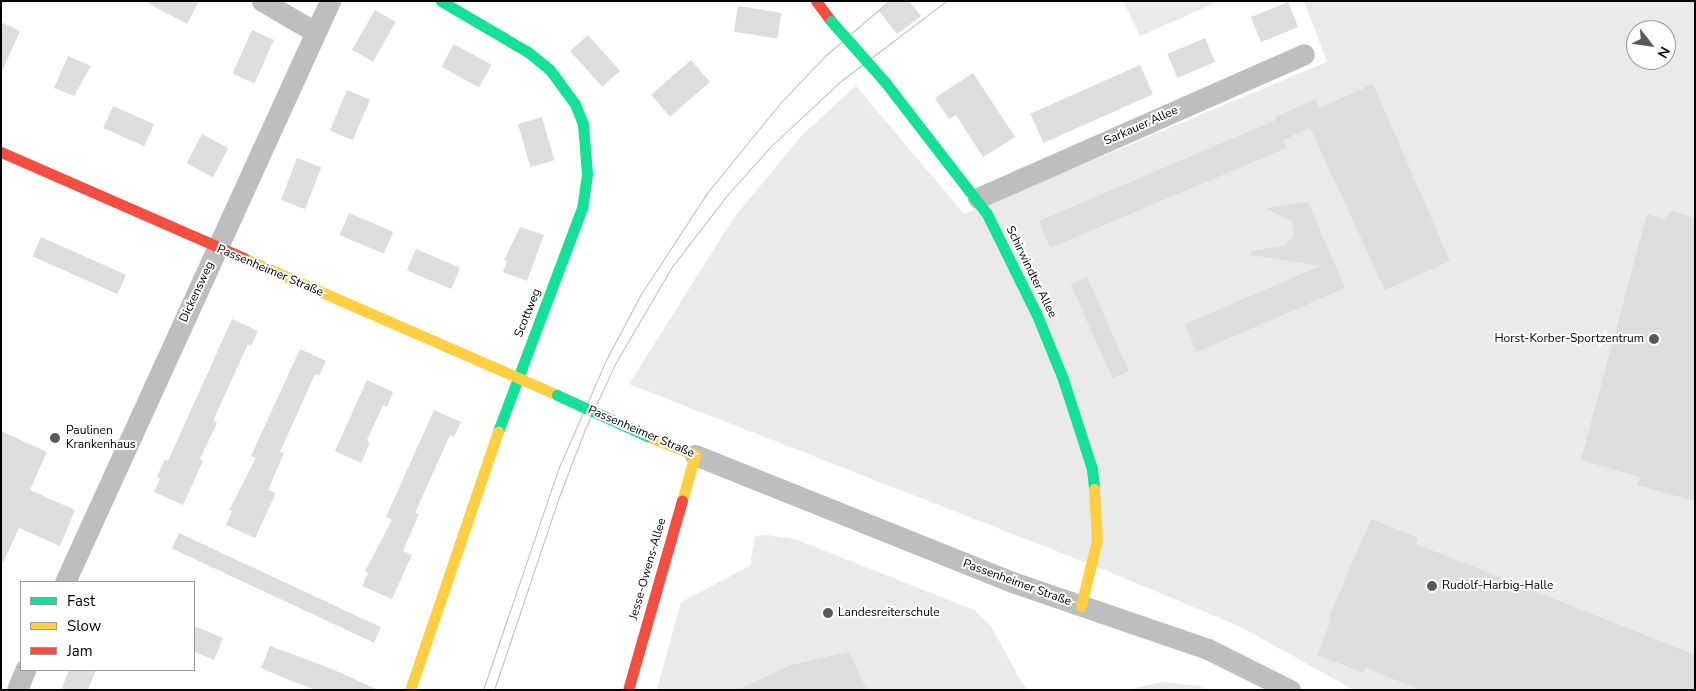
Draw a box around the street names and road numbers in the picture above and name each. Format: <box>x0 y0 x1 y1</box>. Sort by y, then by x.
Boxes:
street label: Sarkauer Allee <box>1102 103 1180 149</box>
street label: Schirwindter Allee <box>1003 224 1059 320</box>
street label: Passenheimer Straße <box>215 242 325 300</box>
street label: Dickensweg <box>177 259 217 325</box>
street label: Scottweg <box>512 287 544 339</box>
street label: Passenheimer Straße <box>586 403 696 461</box>
street label: Jesse-Owens-Allee <box>627 517 669 621</box>
street label: Passenheimer Straße <box>961 557 1073 609</box>

